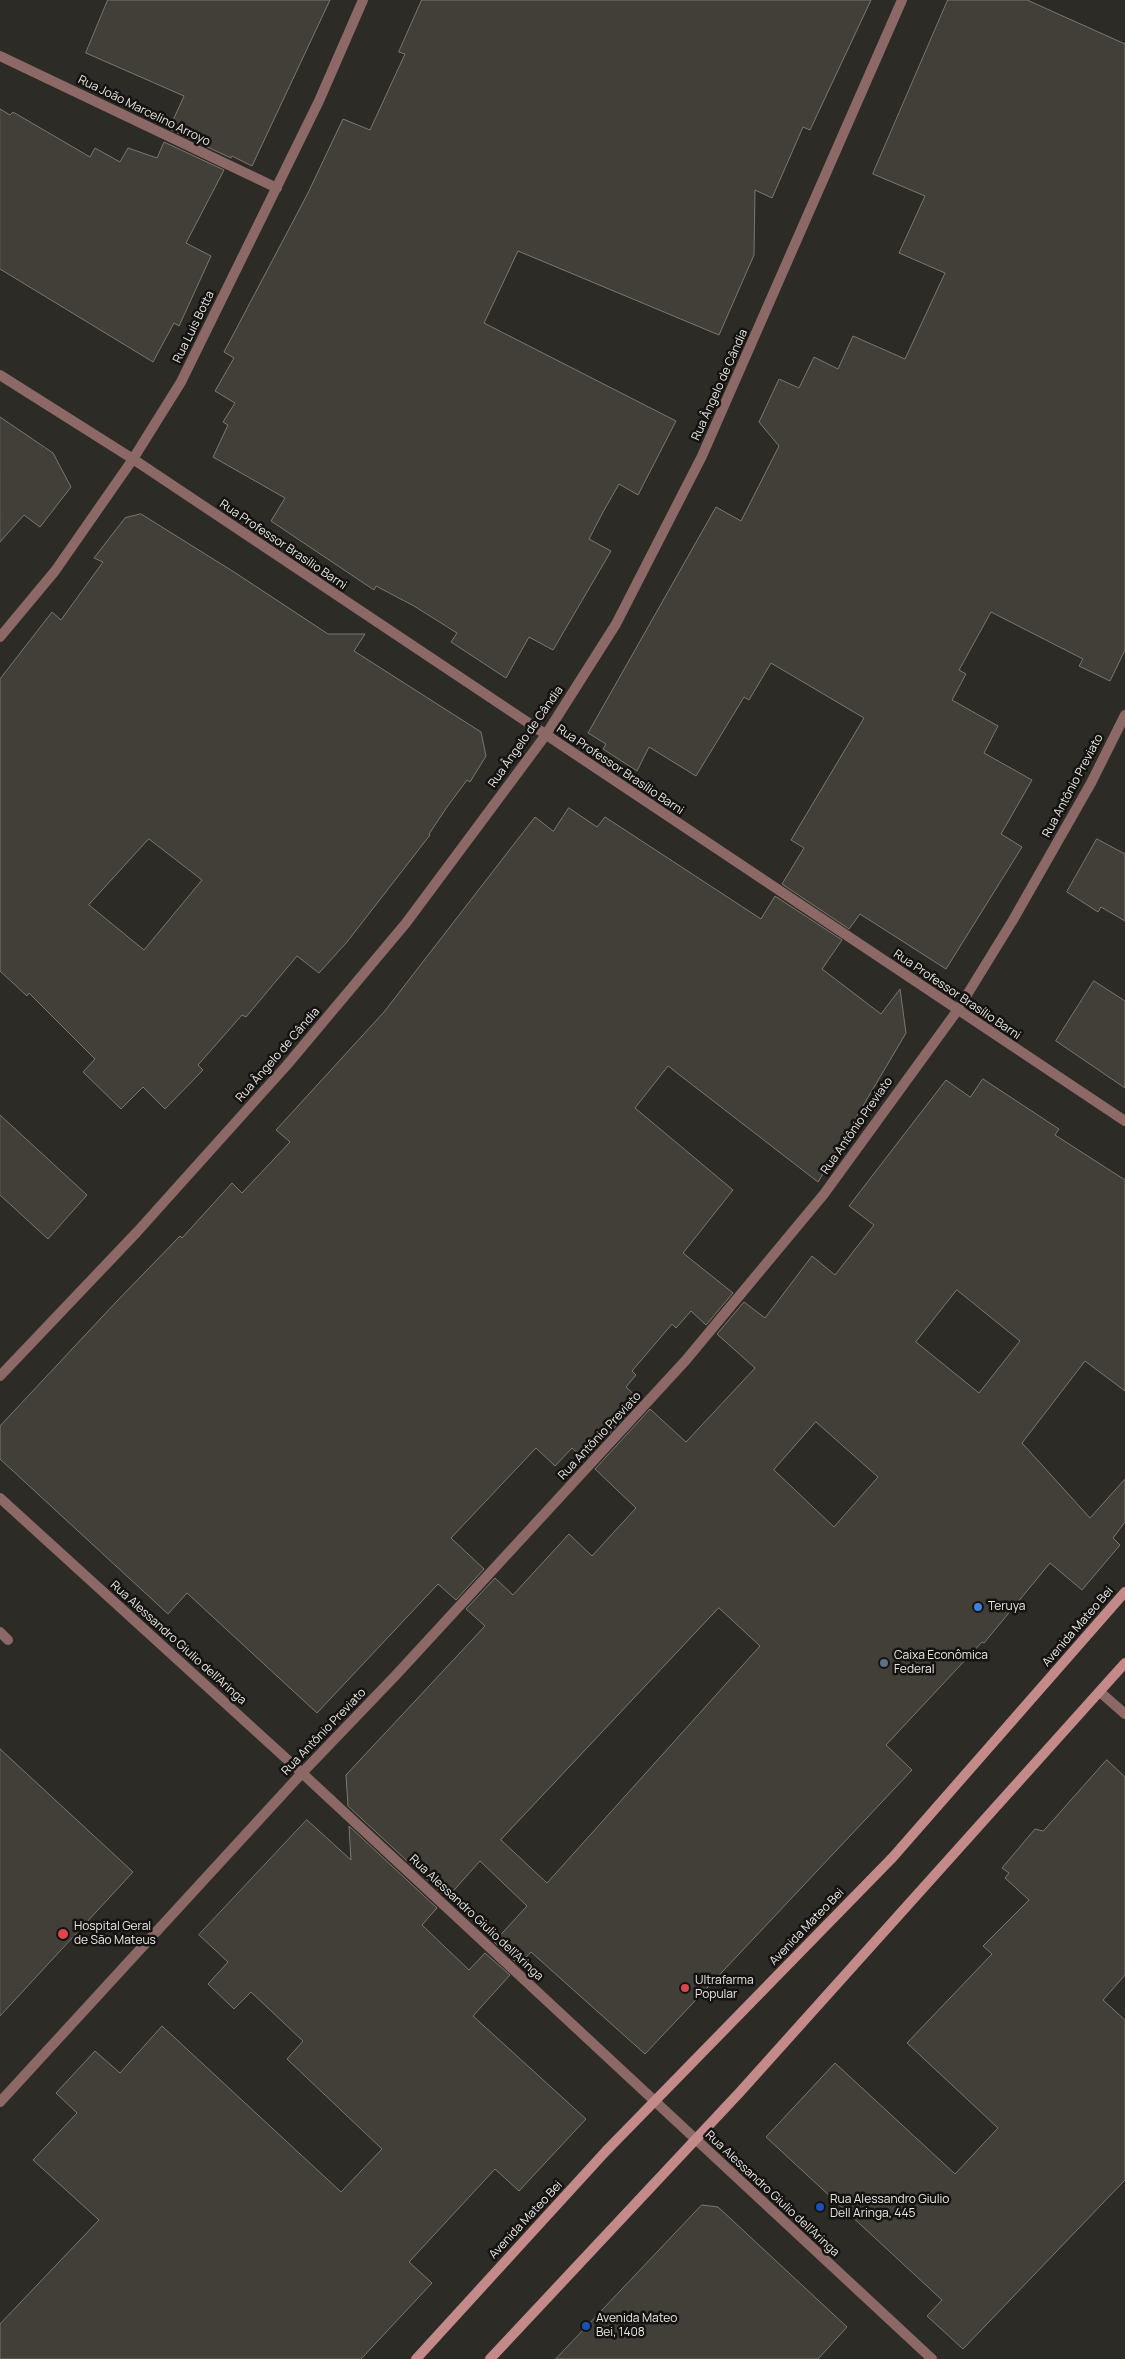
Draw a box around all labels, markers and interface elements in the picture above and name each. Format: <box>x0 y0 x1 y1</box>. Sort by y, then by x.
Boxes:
street label: Rua João Marcelino Arroyo <box>76 73 212 149</box>
street label: Rua Luis Botta <box>170 289 218 365</box>
street label: Rua Ângelo de Cândia <box>689 327 751 443</box>
street label: Rua Professor Brasílio Barni <box>217 497 349 593</box>
street label: Rua Ângelo de Cândia <box>486 684 566 790</box>
street label: Rua Professor Brasílio Barni <box>554 722 686 818</box>
street label: Rua Antônio Previato <box>1040 732 1106 840</box>
street label: Rua Professor Brasílio Barni <box>891 947 1023 1043</box>
street label: Rua Ângelo de Cândia <box>233 1005 323 1105</box>
street label: Rua Antônio Previato <box>818 1075 896 1177</box>
street label: Rua Antônio Previato <box>556 1389 644 1483</box>
street label: Rua Alessandro Giulio dell'Aringa <box>107 1578 249 1708</box>
street label: Avenida Mateo Bei <box>1039 1584 1117 1670</box>
place label: Teruya <box>988 1600 1025 1614</box>
marker: Teruya <box>972 1601 984 1613</box>
place label: Caixa Econômica Federal <box>894 1649 988 1677</box>
marker: Caixa Econômica Federal <box>878 1657 890 1669</box>
street label: Rua Antônio Previato <box>279 1686 369 1778</box>
street label: Rua Alessandro Giulio dell'Aringa <box>406 1852 546 1984</box>
street label: Avenida Mateo Bei <box>767 1886 847 1968</box>
place label: Hospital Geral de São Mateus <box>74 1920 156 1948</box>
marker: Hospital Geral de São Mateus <box>56 1927 70 1941</box>
place label: Ultrafarma Popular <box>695 1974 754 2002</box>
marker: Ultrafarma Popular <box>679 1982 691 1994</box>
street label: Rua Alessandro Giulio dell'Aringa <box>702 2128 842 2260</box>
street label: Avenida Mateo Bei <box>486 2178 566 2262</box>
place label: Rua Alessandro Giulio Dell Aringa, 445 <box>830 2193 949 2221</box>
marker: Rua Alessandro Giulio Dell Aringa, 445 <box>814 2201 826 2213</box>
place label: Avenida Mateo Bei, 1408 <box>596 2312 677 2340</box>
marker: Avenida Mateo Bei, 1408 <box>580 2320 592 2332</box>

